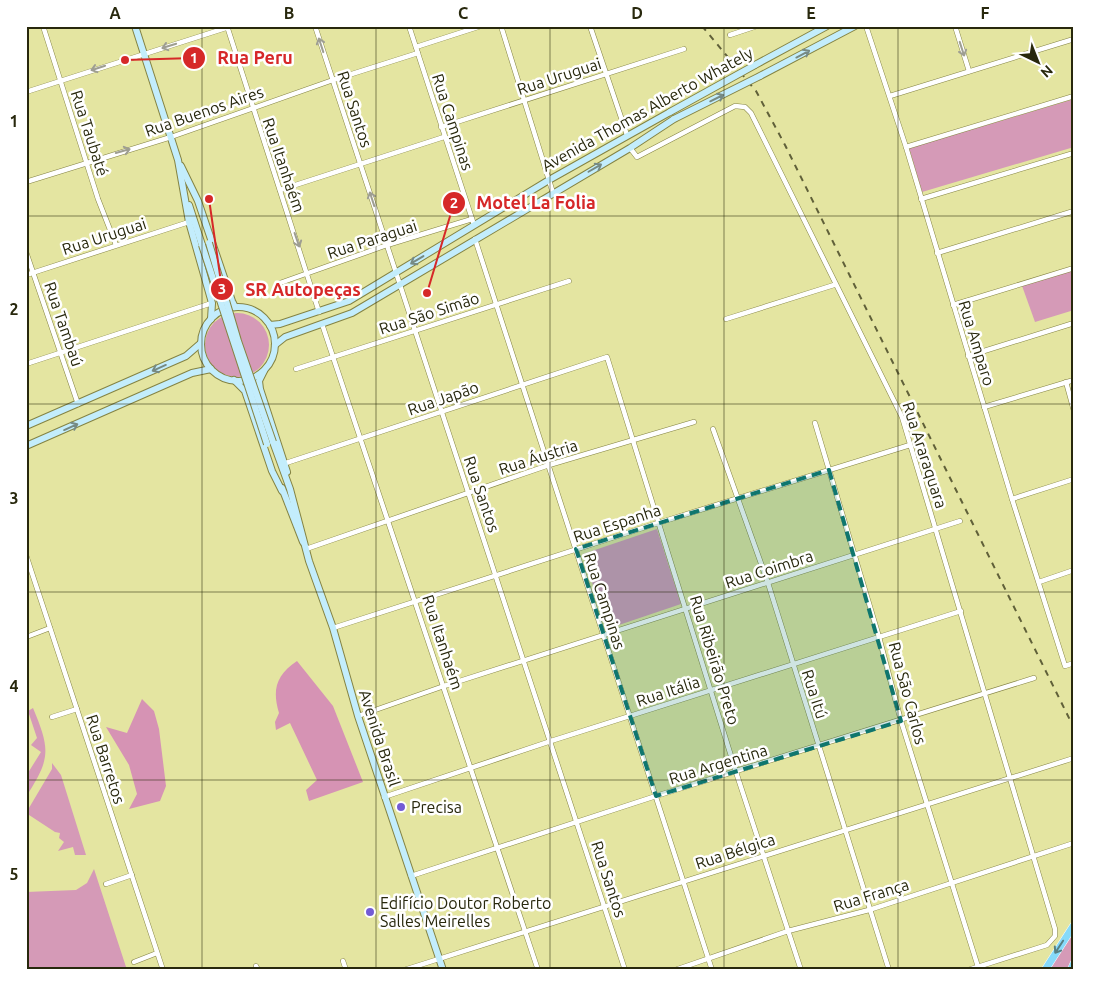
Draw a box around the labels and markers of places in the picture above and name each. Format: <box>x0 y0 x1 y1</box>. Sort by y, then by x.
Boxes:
callout: Rua Peru <box>182 41 303 74</box>
callout: Motel La Folia <box>442 186 606 219</box>
callout: SR Autopeças <box>210 273 371 306</box>
place label: Precisa <box>411 798 462 816</box>
marker: Precisa <box>395 801 407 813</box>
place label: Edifício Doutor Roberto Salles Meirelles <box>380 894 551 930</box>
marker: Edifício Doutor Roberto Salles Meirelles <box>364 906 376 918</box>

